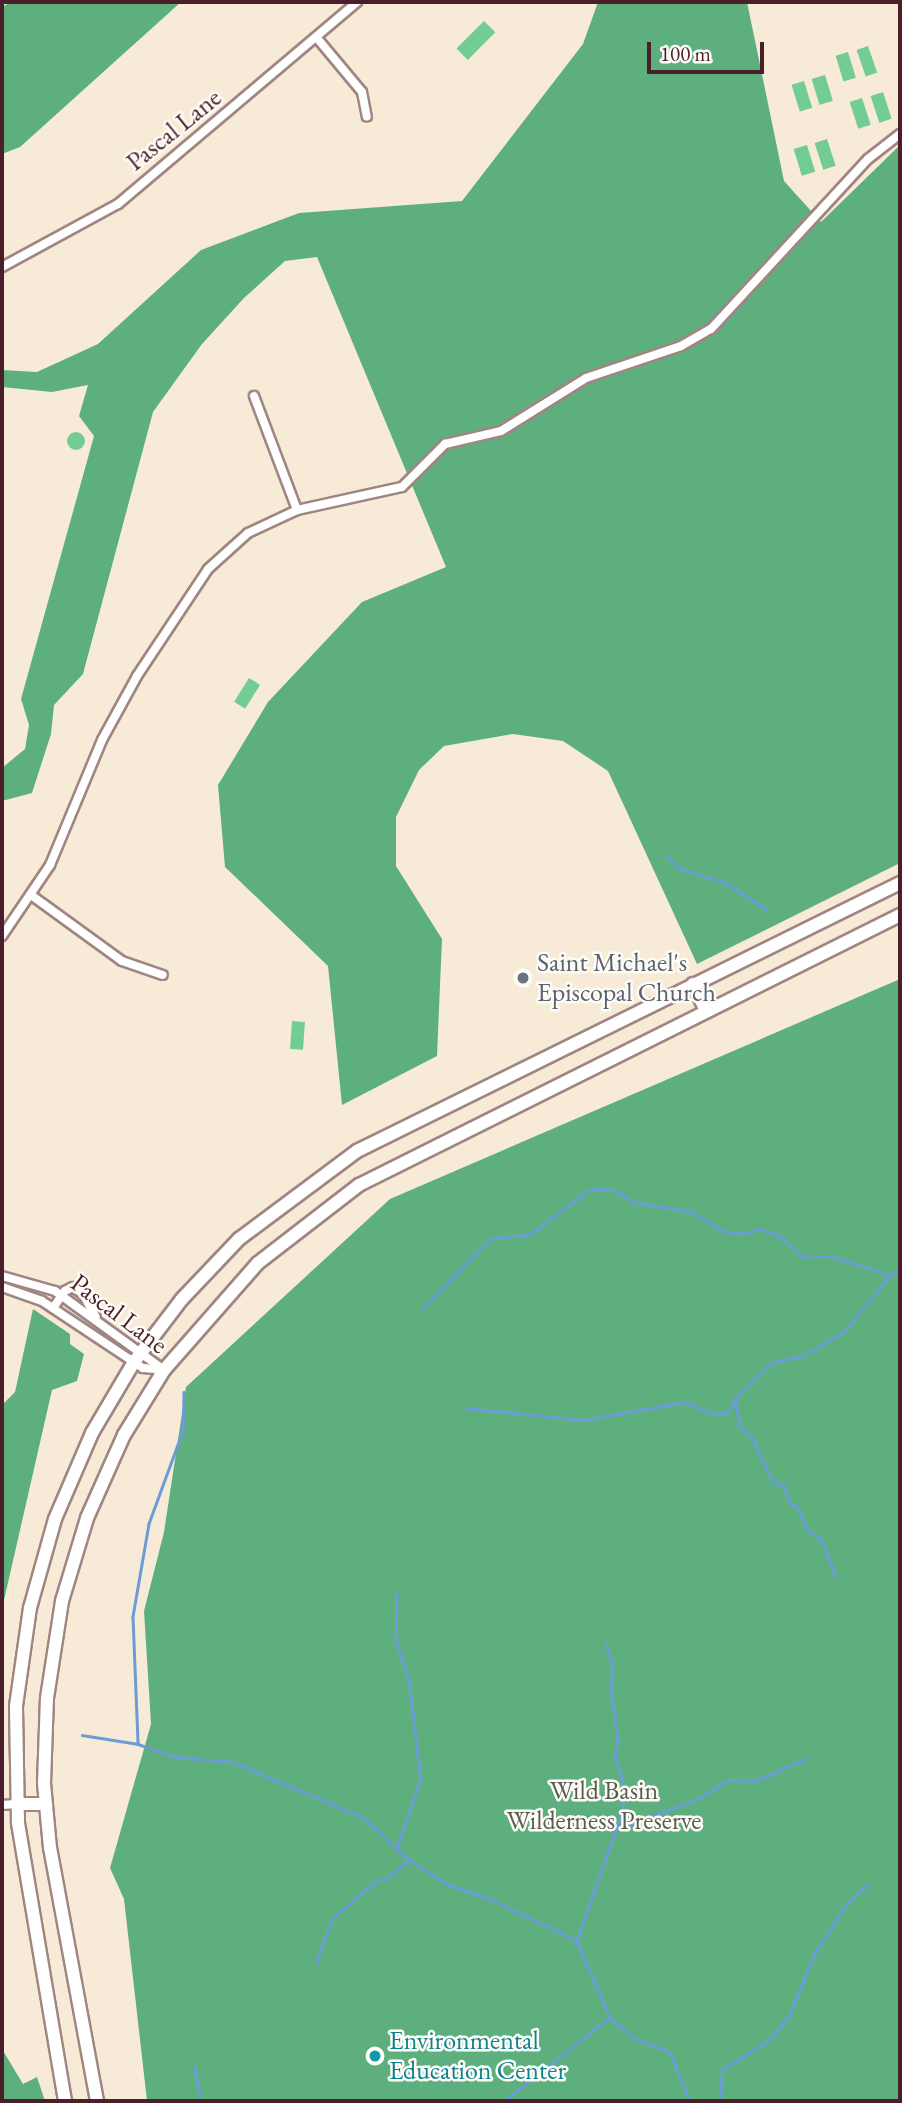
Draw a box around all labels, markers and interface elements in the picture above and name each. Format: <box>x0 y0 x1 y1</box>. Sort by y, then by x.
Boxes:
scale bar <box>650 28 767 72</box>
text: 100 m <box>660 40 711 67</box>
street label: Pascal Lane <box>120 82 228 178</box>
place label: Saint Michael's Episcopal Church <box>537 947 716 1009</box>
marker: Saint Michael's Episcopal Church <box>515 970 531 986</box>
street label: Pascal Lane <box>64 1267 174 1361</box>
park label: Wild Basin Wilderness Preserve <box>506 1775 702 1837</box>
place label: Environmental Education Center <box>389 2025 566 2086</box>
marker: Environmental Education Center <box>367 2048 383 2064</box>

